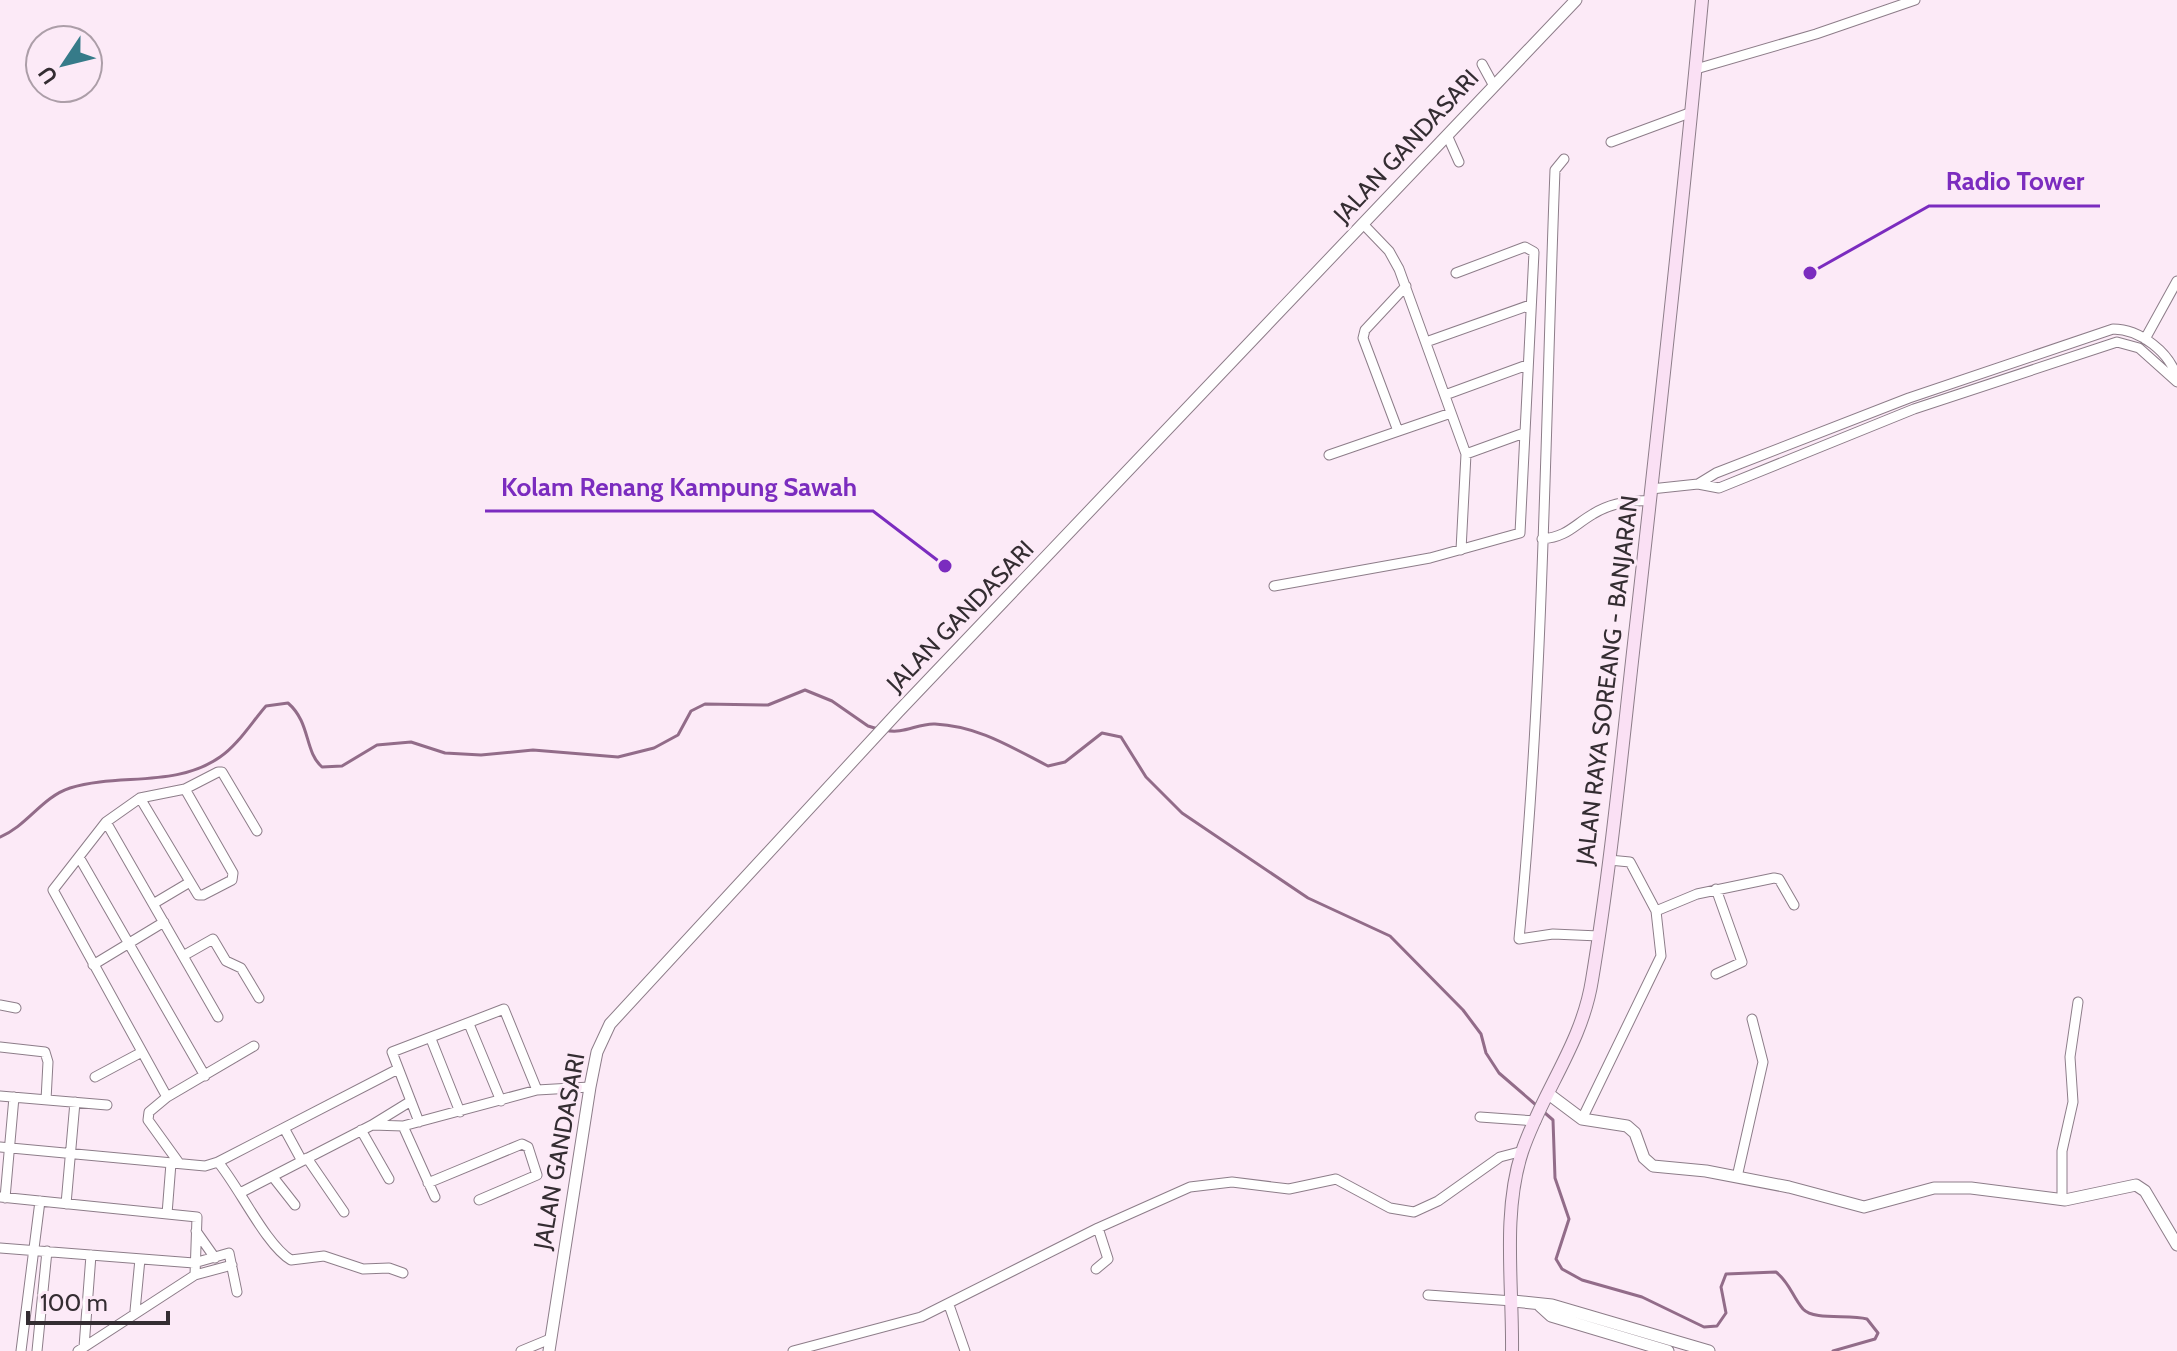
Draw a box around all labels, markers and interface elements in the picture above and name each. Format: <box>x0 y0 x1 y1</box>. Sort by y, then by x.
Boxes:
north arrow <box>24 24 104 104</box>
text: U <box>32 61 64 89</box>
street label: JALAN GANDASARI <box>1327 63 1485 229</box>
callout: Radio Tower <box>1929 156 2100 206</box>
text: Radio Tower <box>1946 165 2085 197</box>
callout: Kolam Renang Kampung Sawah <box>485 461 873 511</box>
text: Kolam Renang Kampung Sawah <box>501 471 857 503</box>
street label: JALAN RAYA SOREANG - BANJARAN <box>1570 494 1644 867</box>
street label: JALAN GANDASARI <box>880 534 1040 698</box>
street label: JALAN GANDASARI <box>527 1050 591 1253</box>
scale bar <box>28 1275 168 1325</box>
text: 100 m <box>40 1288 108 1317</box>

